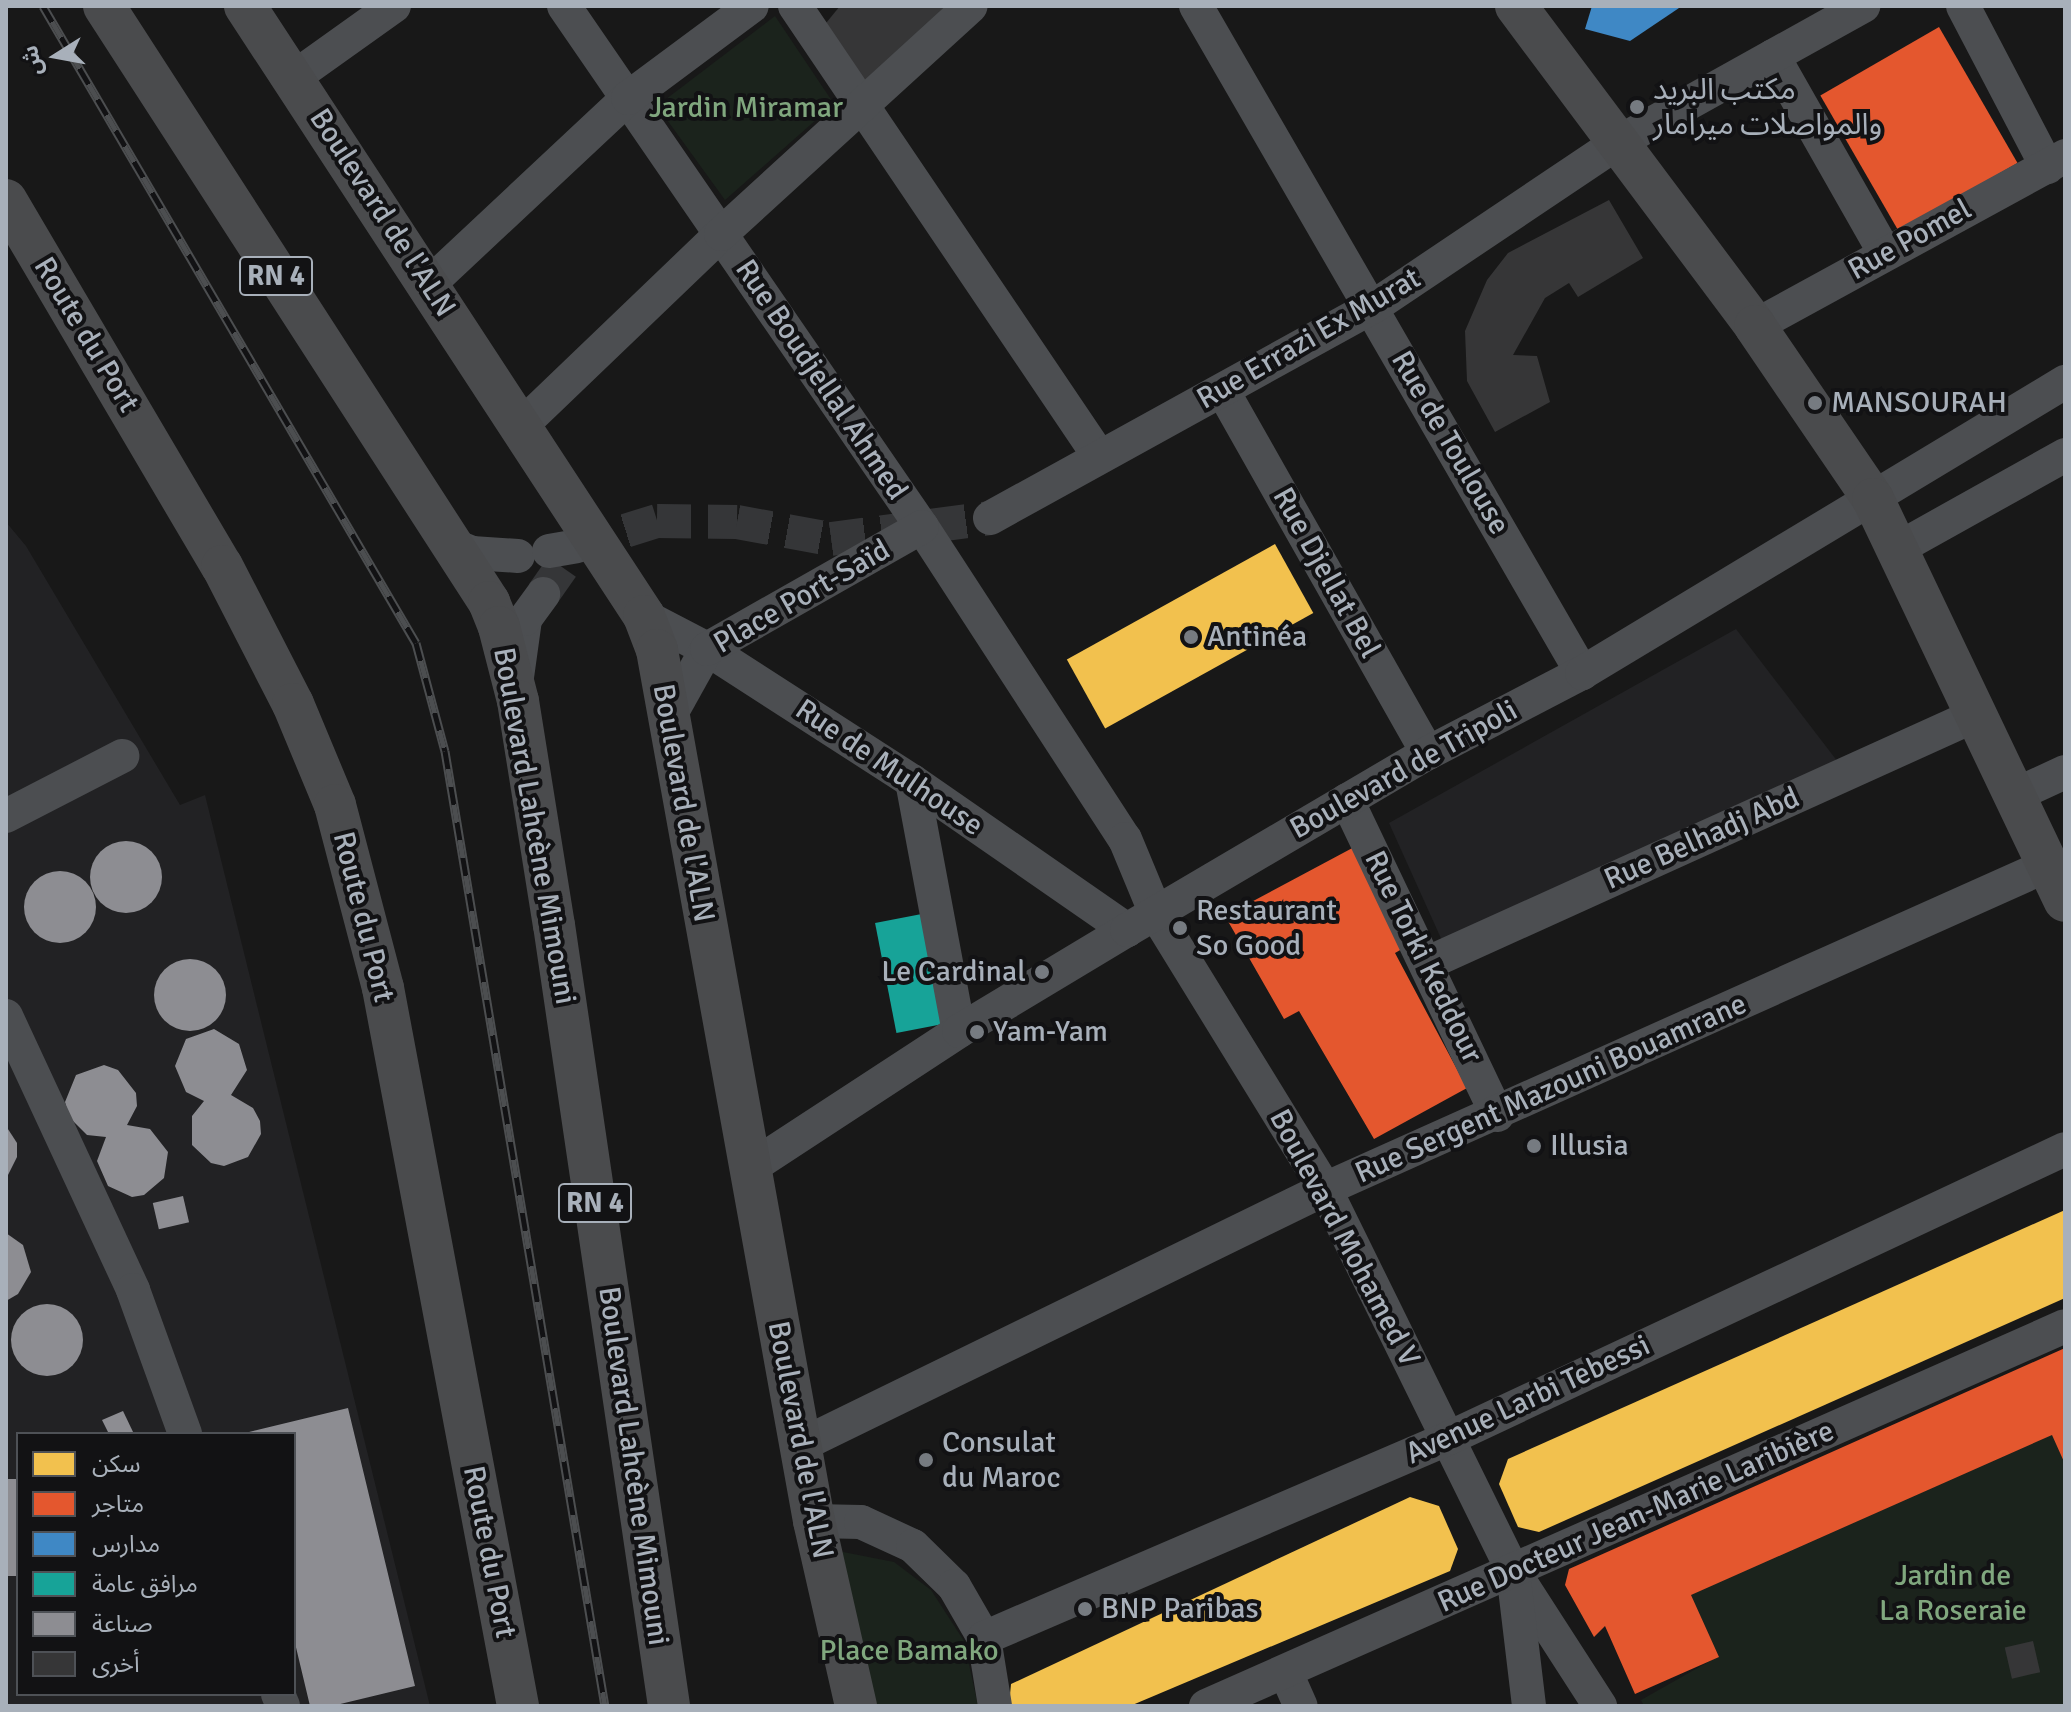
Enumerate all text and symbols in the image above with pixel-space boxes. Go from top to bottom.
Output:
north arrow [16,16,96,96]
text: ش [16,43,48,78]
place label: مكتب البريد والمواصلات ميرامار [1653,72,1882,142]
park label: Jardin Miramar [649,90,843,126]
marker: مكتب البريد والمواصلات ميرامار [1628,98,1646,116]
street label: Boulevard de l'ALN [301,102,463,324]
street label: Rue Pomel [1842,192,1978,288]
street label: Route du Port [26,251,146,419]
road number: RN 4 [238,252,314,300]
street label: Rue Boudjellal Ahmed [727,253,915,507]
street label: Rue Errazi Ex Murat [1191,260,1427,418]
street label: Rue de Toulouse [1383,345,1517,541]
place label: MANSOURAH [1831,385,2007,421]
marker: MANSOURAH [1806,394,1824,412]
street label: Rue Djellat Bel [1264,481,1388,665]
street label: Place Port-Saïd [708,532,896,662]
place label: Antinéa [1207,619,1307,655]
marker: Antinéa [1182,628,1200,646]
street label: Boulevard Lahcène Mimouni [485,645,583,1007]
street label: Boulevard de l'ALN [644,681,722,925]
street label: Rue de Mulhouse [788,692,990,844]
street label: Boulevard de Tripoli [1284,693,1524,847]
street label: Rue Belhadj Abd [1599,780,1805,898]
street label: Route du Port [324,828,402,1006]
street label: Rue Torki Keddour [1356,845,1490,1069]
place label: Restaurant So Good [1196,893,1337,964]
marker: Restaurant So Good [1171,919,1189,937]
place label: Le Cardinal [881,954,1026,990]
marker: Le Cardinal [1033,963,1051,981]
street label: Rue Sergent Mazouni Bouamrane [1350,986,1752,1192]
place label: Yam-Yam [993,1014,1108,1050]
marker: Yam-Yam [968,1023,986,1041]
street label: Boulevard Mohamed V [1261,1104,1427,1372]
place label: Illusia [1550,1128,1629,1164]
marker: Illusia [1525,1137,1543,1155]
road number: RN 4 [557,1179,633,1227]
street label: Boulevard Lahcène Mimouni [590,1284,676,1648]
street label: Boulevard de l'ALN [759,1318,841,1562]
street label: Avenue Larbi Tebessi [1400,1328,1656,1472]
street label: Rue Docteur Jean-Marie Laribière [1432,1413,1840,1621]
place label: Consulat du Maroc [942,1425,1061,1496]
legend [16,1432,296,1696]
text: سكن [92,1449,141,1479]
marker: Consulat du Maroc [917,1451,935,1469]
street label: Route du Port [455,1463,523,1641]
text: متاجر [92,1489,144,1519]
text: مدارس [92,1529,160,1559]
park label: Jardin de La Roseraie [1879,1558,2027,1628]
text: مرافق عامة [92,1569,198,1599]
place label: BNP Paribas [1101,1591,1259,1627]
marker: BNP Paribas [1076,1600,1094,1618]
text: صناعة [92,1609,153,1639]
park label: Place Bamako [819,1633,999,1669]
text: أخرى [92,1649,140,1679]

